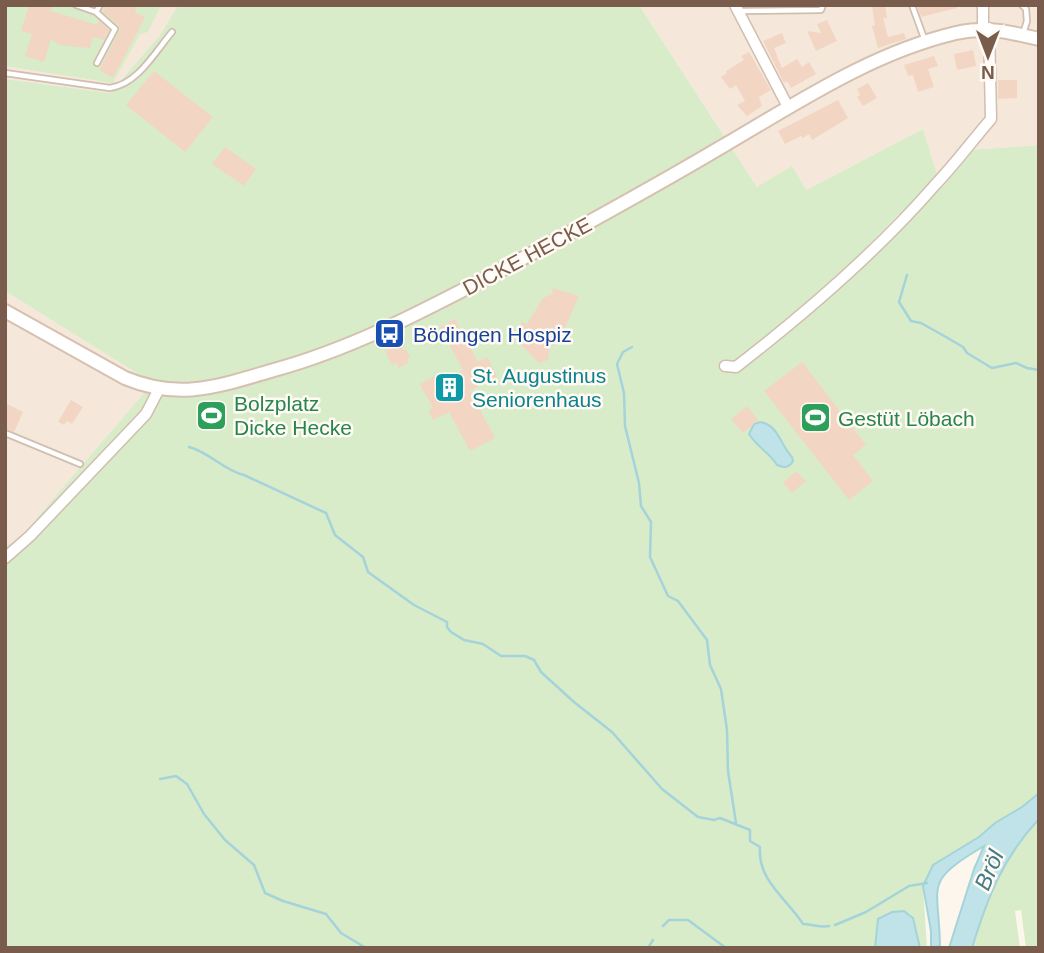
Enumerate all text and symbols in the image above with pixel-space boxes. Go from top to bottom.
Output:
north arrow [953,21,1023,91]
text: N [981,62,995,83]
street label: DICKE HECKE [459,212,595,300]
bus stop icon: Bödingen Hospiz [373,317,407,351]
place label: Bödingen Hospiz [413,323,572,346]
place label: St. Augustinus Seniorenhaus [472,364,606,411]
building icon: St. Augustinus Seniorenhaus [432,370,466,404]
place label: Bolzplatz Dicke Hecke [234,392,352,439]
sports icon: Bolzplatz Dicke Hecke [194,398,228,432]
sports icon: Gestüt Löbach [798,401,832,435]
place label: Gestüt Löbach [838,407,975,430]
water label: Bröl [969,845,1009,894]

